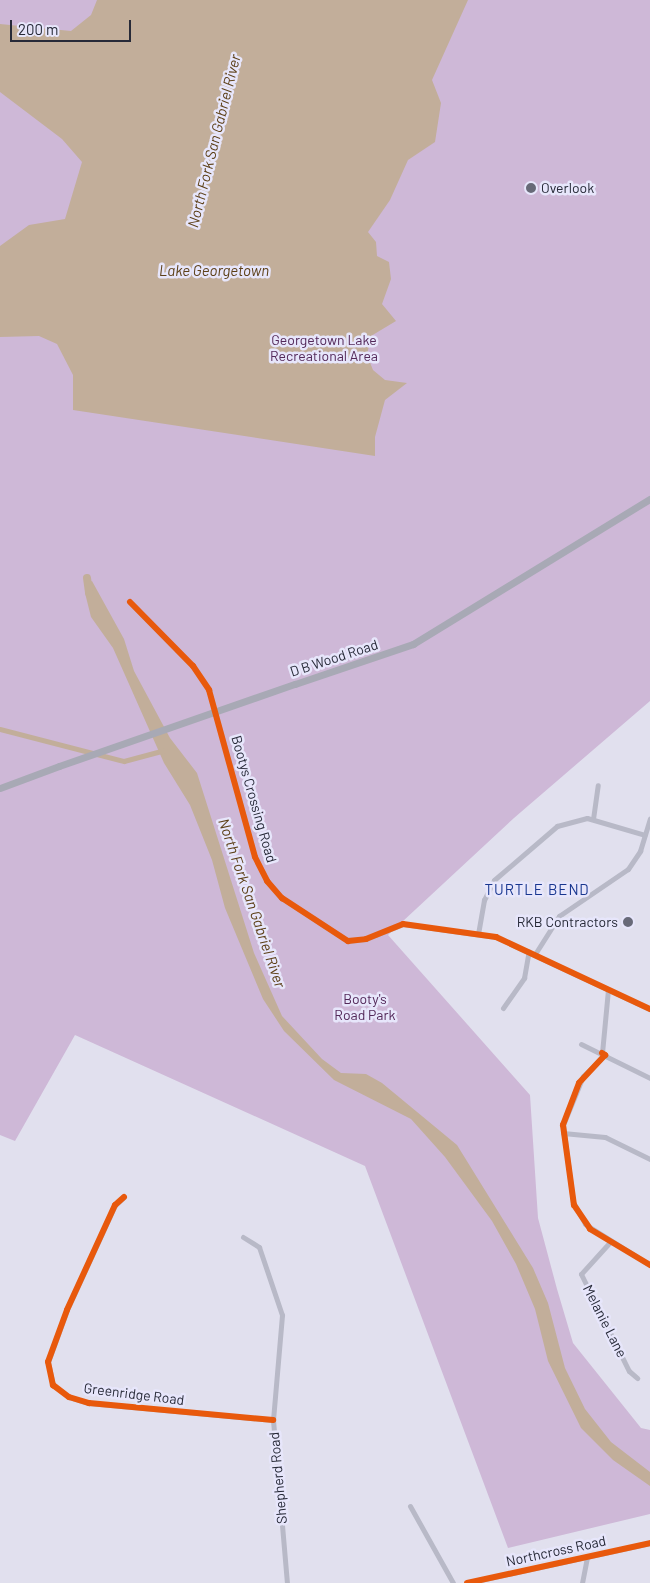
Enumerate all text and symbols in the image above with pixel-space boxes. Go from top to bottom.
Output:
scale bar [12,10,134,42]
text: 200 m [18,20,58,38]
water label: North Fork San Gabriel River [184,53,244,229]
place label: Overlook [541,180,594,196]
marker: Overlook [525,182,537,194]
water label: Lake Georgetown [159,262,269,280]
park label: Georgetown Lake Recreational Area [270,332,378,364]
street label: D B Wood Road [288,636,380,680]
street label: Bootys Crossing Road [228,734,280,864]
water label: North Fork San Gabriel River [215,816,289,990]
district label: TURTLE BEND [483,881,591,899]
place label: RKB Contractors [517,914,618,930]
marker: RKB Contractors [622,916,634,928]
park label: Booty's Road Park [334,991,396,1024]
street label: Melanie Lane [580,1282,630,1360]
street label: Greenridge Road [83,1380,185,1408]
street label: Shepherd Road [266,1431,290,1525]
street label: Northcross Road [504,1532,608,1570]

